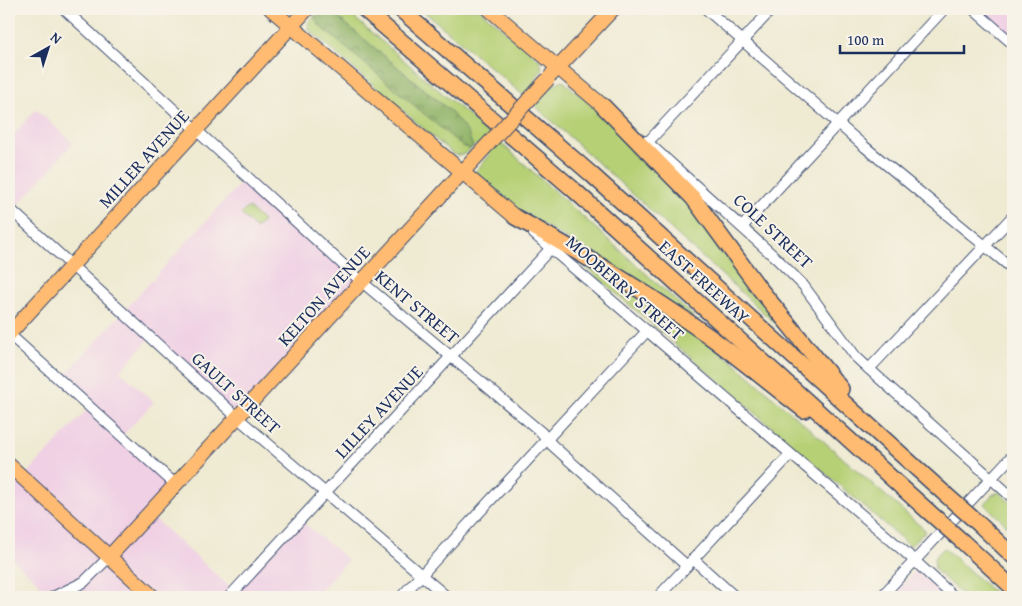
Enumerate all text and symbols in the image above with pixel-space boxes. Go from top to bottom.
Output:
north arrow [22,22,72,72]
scale bar [840,22,963,54]
text: N [46,27,67,49]
text: 100 m [847,29,885,50]
street label: MILLER AVENUE [92,103,195,214]
street label: COLE STREET [728,187,819,275]
street label: MOOBERRY STREET [560,229,690,347]
street label: EAST FREEWAY [653,233,756,330]
street label: KELTON AVENUE [271,239,376,352]
street label: KENT STREET [369,263,465,350]
street label: GAULT STREET [186,345,287,440]
street label: LILLEY AVENUE [328,359,429,464]

